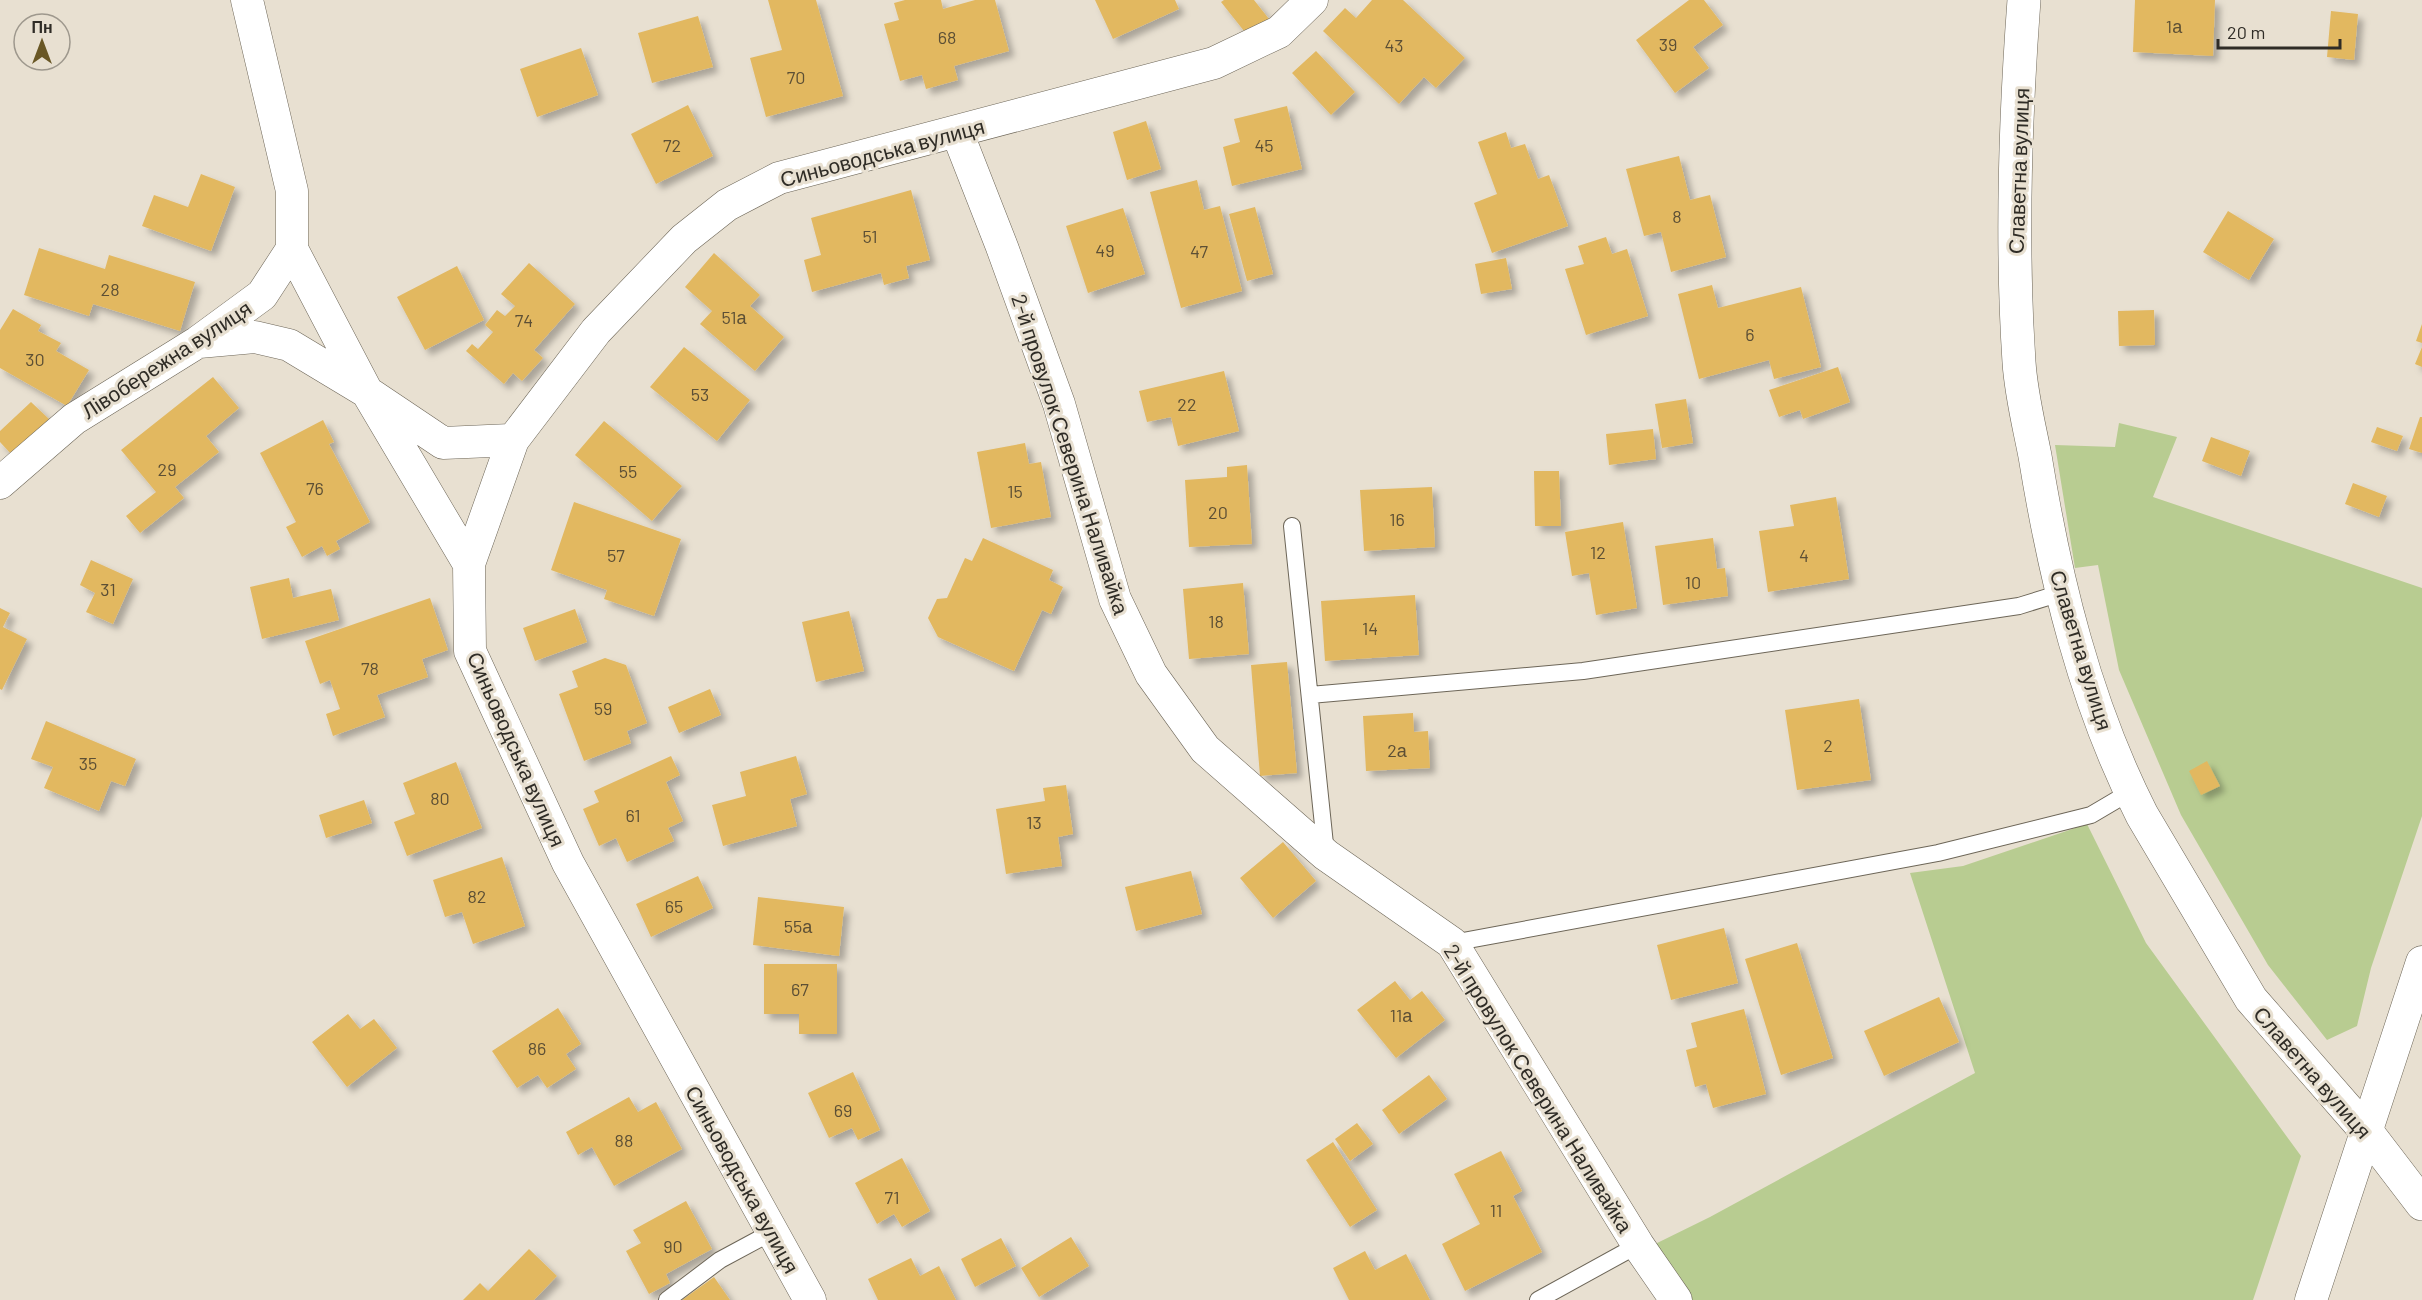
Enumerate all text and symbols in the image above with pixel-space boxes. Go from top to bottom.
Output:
north arrow [12,12,72,72]
scale bar [2218,12,2340,50]
house number: 1а [2166,15,2183,37]
text: Пн [31,17,53,36]
text: 20 m [2227,21,2265,43]
house number: 68 [938,26,956,48]
house number: 39 [1659,33,1677,55]
house number: 43 [1384,34,1404,56]
house number: 70 [787,66,805,88]
street label: Славетна вулиця [2003,88,2033,254]
street label: Синьоводська вулиця [777,113,987,191]
house number: 72 [663,134,681,156]
house number: 45 [1254,134,1274,156]
house number: 8 [1672,205,1682,227]
house number: 51 [862,225,878,247]
house number: 49 [1095,239,1115,261]
house number: 47 [1190,240,1208,262]
house number: 28 [100,278,120,300]
street label: 2-й провулок Северина Наливайка [1007,291,1135,618]
street label: Лівобережна вулиця [76,295,256,423]
house number: 51а [721,306,748,328]
house number: 74 [515,309,533,331]
house number: 6 [1745,323,1755,345]
house number: 30 [25,348,45,370]
house number: 53 [691,383,709,405]
house number: 22 [1177,393,1197,415]
house number: 29 [157,458,177,480]
house number: 55 [619,460,637,482]
house number: 76 [306,477,324,499]
house number: 15 [1007,480,1023,502]
house number: 20 [1208,501,1228,523]
house number: 16 [1389,508,1405,530]
house number: 12 [1590,541,1606,563]
house number: 57 [607,544,625,566]
house number: 4 [1799,544,1809,566]
street label: Славетна вулиця [2046,567,2118,733]
house number: 10 [1685,571,1701,593]
house number: 31 [100,578,116,600]
house number: 18 [1208,610,1224,632]
house number: 14 [1362,617,1378,639]
street label: Синьоводська вулиця [463,648,571,850]
house number: 78 [361,657,379,679]
house number: 59 [594,697,612,719]
house number: 2 [1823,734,1833,756]
house number: 2а [1387,739,1408,761]
house number: 35 [79,752,97,774]
house number: 80 [430,787,450,809]
house number: 61 [625,804,641,826]
house number: 13 [1026,811,1042,833]
house number: 82 [467,885,487,907]
house number: 65 [665,895,683,917]
house number: 55а [784,915,813,937]
street label: 2-й провулок Северина Наливайка [1440,939,1639,1237]
house number: 67 [791,978,809,1000]
street label: Славетна вулиця [2249,1001,2377,1143]
house number: 11а [1390,1004,1413,1026]
house number: 86 [528,1037,546,1059]
street label: Синьоводська вулиця [681,1081,805,1277]
house number: 69 [834,1099,852,1121]
house number: 88 [615,1129,633,1151]
house number: 71 [885,1186,899,1208]
house number: 11 [1490,1199,1502,1221]
house number: 90 [663,1235,683,1257]

